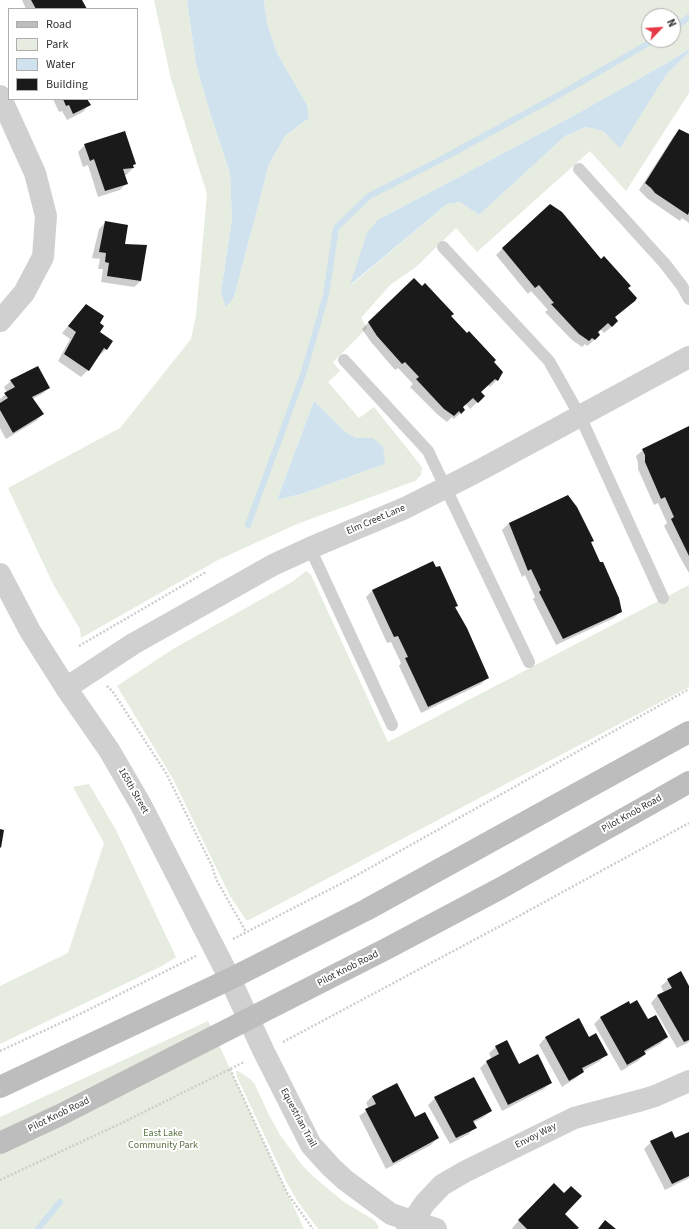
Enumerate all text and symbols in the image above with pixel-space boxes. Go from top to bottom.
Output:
legend [8,8,138,100]
north arrow [641,8,681,48]
text: Road [46,16,72,33]
text: N [663,17,680,30]
text: Park [46,36,68,53]
text: Water [46,56,75,73]
text: Building [46,76,88,93]
street label: Elm Creet Lane [345,502,407,538]
street label: 165th Street [115,766,151,816]
street label: Pilot Knob Road [600,793,664,835]
street label: Pilot Knob Road [315,948,381,990]
street label: Equestrian Trail [277,1086,319,1150]
street label: Pilot Knob Road [26,1095,92,1135]
street label: Envoy Way [513,1120,559,1152]
park label: East Lake Community Park [128,1128,198,1152]

